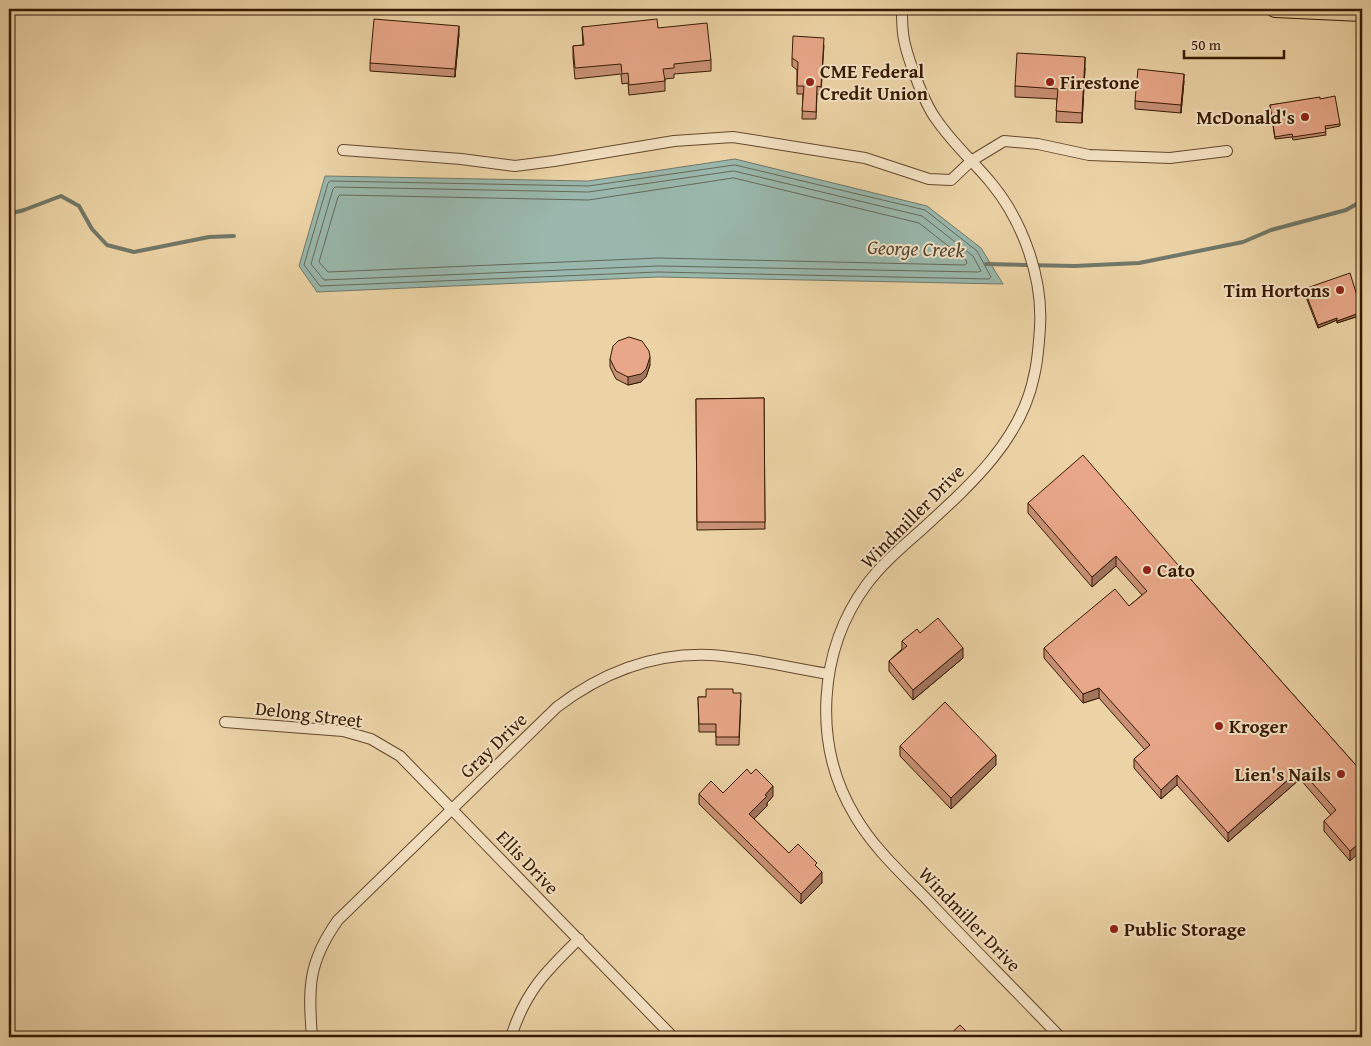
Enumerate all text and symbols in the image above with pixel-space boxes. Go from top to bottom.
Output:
scale bar [1184,28,1284,60]
text: 50 m [1191,34,1222,55]
place label: CME Federal Credit Union [820,57,929,107]
place label: Firestone [1060,68,1140,96]
marker: CME Federal Credit Union [804,76,816,88]
marker: Firestone [1044,76,1056,88]
place label: McDonald's [1196,103,1295,131]
marker: McDonald's [1299,111,1311,123]
water label: George Creek [867,232,966,264]
place label: Tim Hortons [1224,276,1330,304]
marker: Tim Hortons [1334,284,1346,296]
street label: Windmiller Drive [854,457,971,574]
place label: Cato [1157,556,1195,584]
marker: Cato [1141,564,1153,576]
street label: Delong Street [254,694,365,735]
street label: Gray Drive [453,706,533,784]
place label: Kroger [1229,712,1288,740]
marker: Kroger [1213,720,1225,732]
place label: Lien's Nails [1235,760,1331,788]
marker: Lien's Nails [1335,768,1347,780]
street label: Ellis Drive [490,824,566,901]
street label: Windmiller Drive [912,860,1028,978]
place label: Public Storage [1124,915,1246,943]
marker: Public Storage [1108,923,1120,935]

